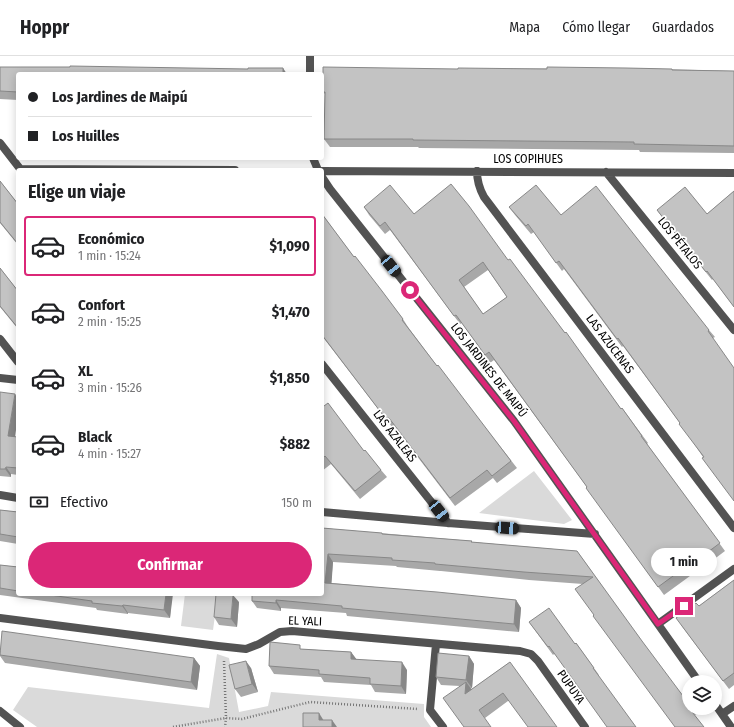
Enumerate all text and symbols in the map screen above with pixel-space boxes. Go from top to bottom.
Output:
text: Hoppr [20,16,69,39]
text: Mapa [509,19,540,36]
text: Cómo llegar [562,19,630,36]
text: Guardados [652,19,714,36]
text: Los Jardines de Maipú [52,88,187,106]
text: Los Huilles [52,127,119,145]
street label: LOS COPIHUES [493,152,563,166]
text: Elige un viaje [28,181,126,203]
street label: LOS PÉTALOS [655,214,706,272]
icon: car [30,228,66,264]
text: Económico [78,230,145,248]
text: $1,090 [270,237,310,255]
text: 1 min · 15:24 [78,248,141,263]
car [379,253,403,279]
route start [401,281,419,299]
icon: car [30,294,66,330]
text: Confort [78,296,125,314]
text: $1,470 [272,303,310,321]
street label: LAS AZUCENAS [583,312,637,376]
text: 2 min · 15:25 [78,314,141,329]
street label: LOS JARDINES DE MAIPÚ [448,320,531,420]
icon: car [30,360,66,396]
text: XL [78,362,93,380]
text: $1,850 [270,369,310,387]
text: 3 min · 15:26 [78,380,142,395]
street label: LAS AZALEAS [370,407,420,465]
icon: car [30,426,66,462]
text: Black [78,428,112,446]
text: $882 [280,435,310,453]
text: 4 min · 15:27 [78,446,141,461]
icon: cash [28,491,50,513]
text: Efectivo [60,493,108,511]
text: 150 m [281,495,312,510]
car [427,498,451,524]
car [495,521,519,535]
button: Confirmar [28,542,312,588]
callout: 1 min [651,548,717,576]
text: 1 min [670,554,698,569]
route end [675,597,693,615]
street label: EL YALI [288,613,322,629]
street label: PUPUYA [554,667,588,707]
map controls [682,675,722,715]
button: layers [682,675,722,715]

